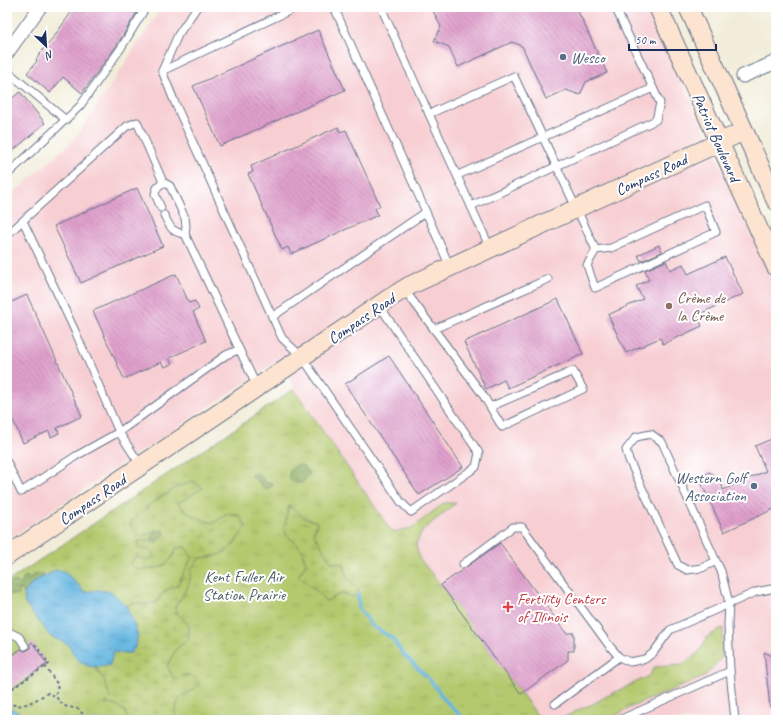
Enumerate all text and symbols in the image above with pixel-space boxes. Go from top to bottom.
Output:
north arrow [26,26,66,66]
scale bar [629,26,716,52]
text: 50 m [635,32,657,48]
text: N [42,47,56,64]
place label: Wesco [571,48,607,68]
marker: Wesco [558,52,568,62]
street label: Patriot Boulevard [688,90,746,187]
street label: Compass Road [612,148,693,200]
street label: Compass Road [324,288,401,349]
place label: Crème de la Crème [677,288,727,326]
marker: Crème de la Crème [664,301,674,311]
place label: Western Golf Association [676,468,750,506]
street label: Compass Road [55,469,132,530]
marker: Western Golf Association [749,481,759,491]
park label: Kent Fuller Air Station Prairie [203,567,287,605]
place label: Fertility Centers of Illinois [517,589,607,627]
marker: Fertility Centers of Illinois [502,601,514,613]

